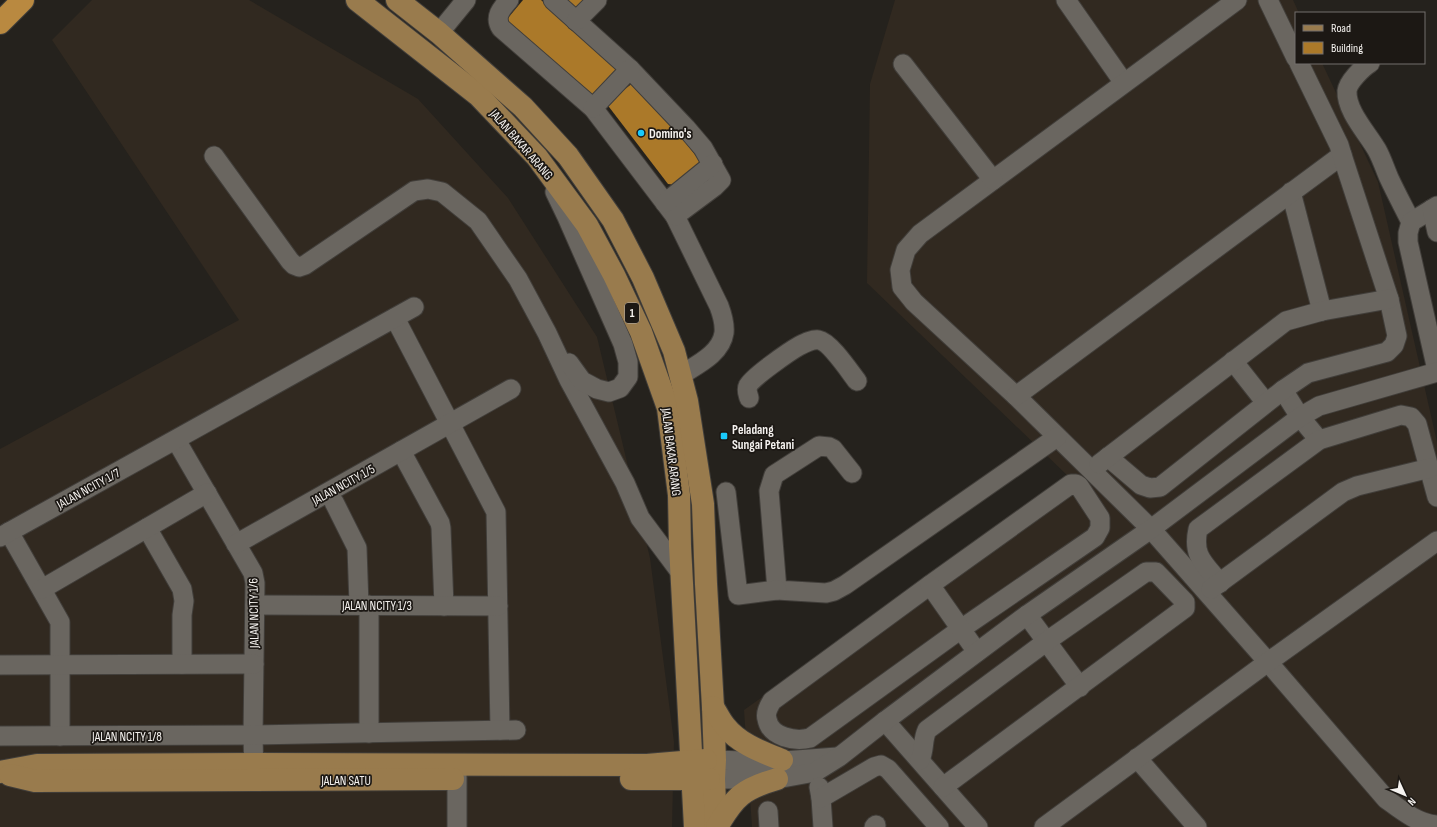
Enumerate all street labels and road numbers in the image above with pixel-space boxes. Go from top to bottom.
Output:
street label: JALAN BAKAR ARANG [486,105,556,183]
road number: 1 [625,303,639,323]
street label: JALAN BAKAR ARANG [658,406,684,497]
street label: JALAN NCITY 1/5 [308,461,378,509]
street label: JALAN NCITY 1/7 [53,465,124,513]
street label: JALAN NCITY 1/6 [245,578,263,649]
street label: JALAN NCITY 1/3 [341,598,412,614]
street label: JALAN NCITY 1/8 [91,729,162,745]
street label: JALAN SATU [320,773,371,789]

